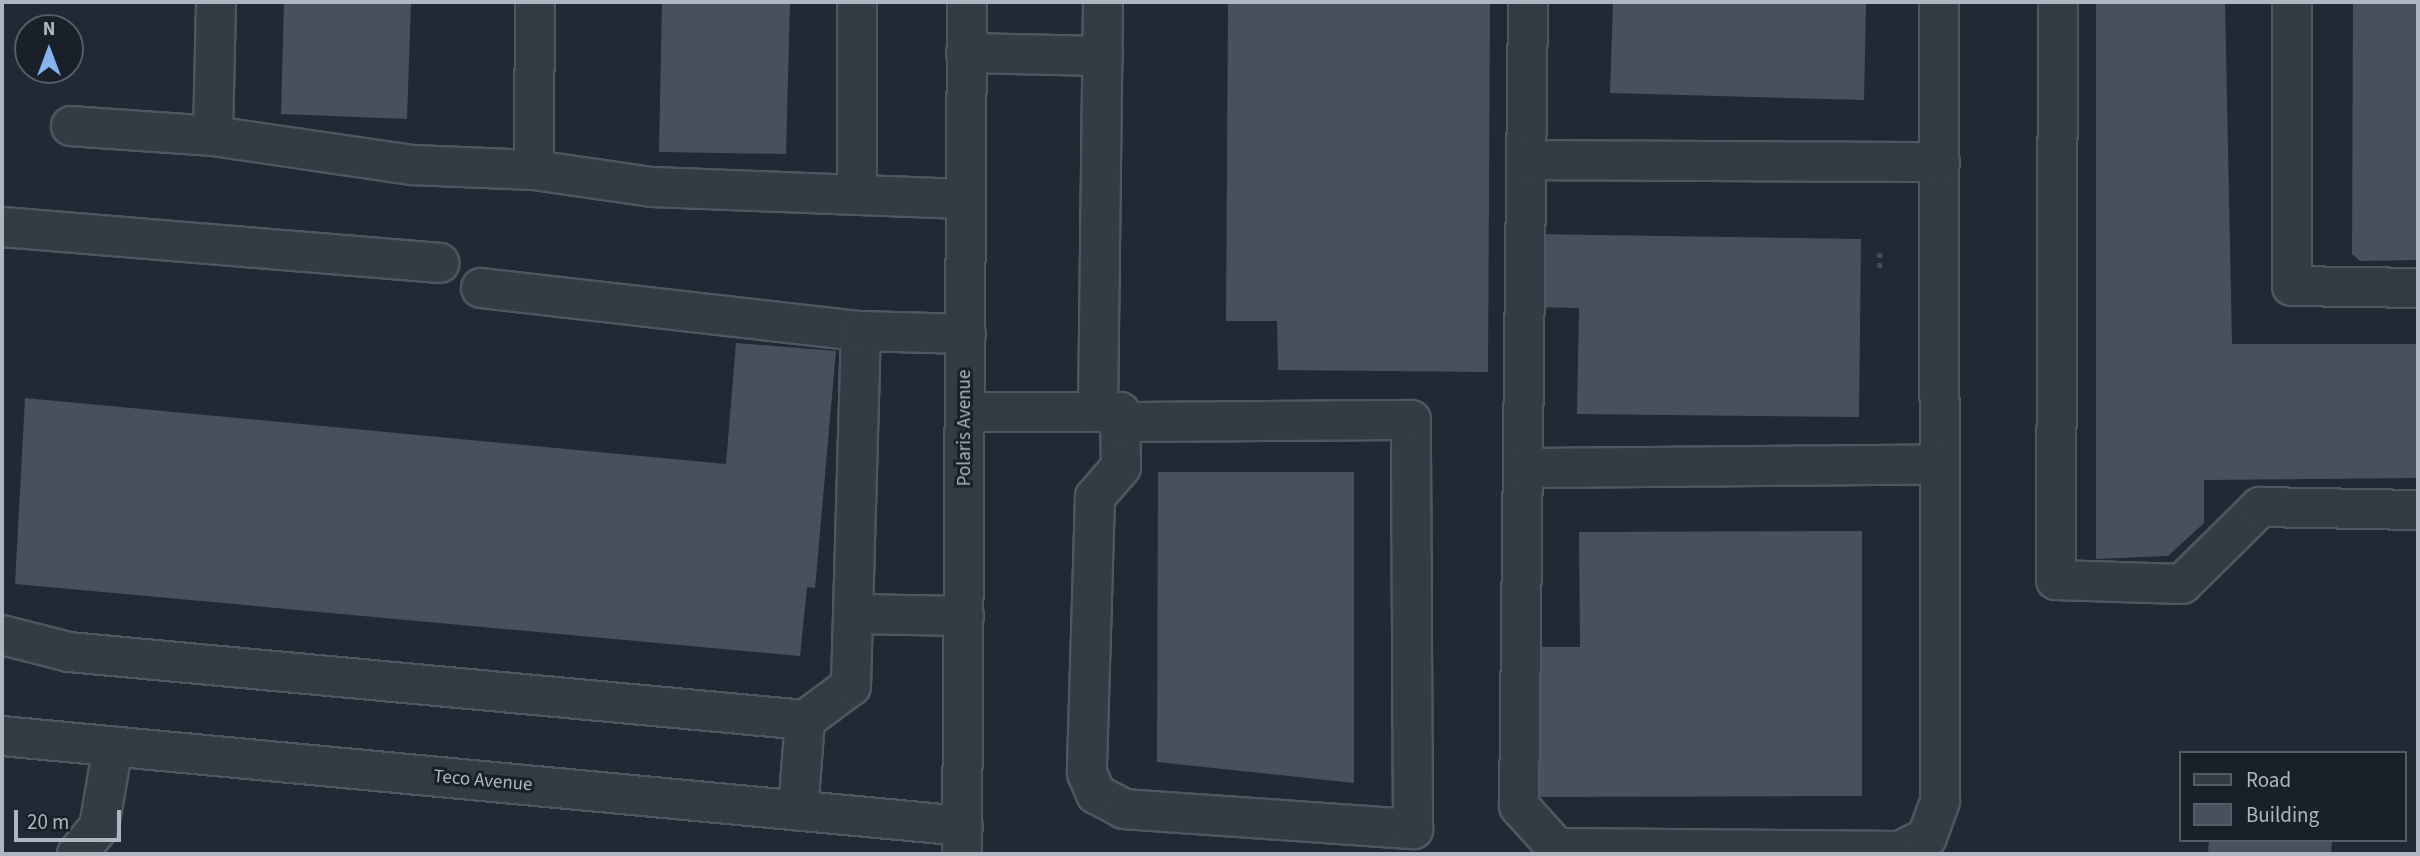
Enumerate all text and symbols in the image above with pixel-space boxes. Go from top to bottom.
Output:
north arrow [14,14,84,84]
text: N [43,16,55,43]
street label: Polaris Avenue [954,370,976,486]
legend [2178,751,2406,842]
street label: Teco Avenue [433,765,533,797]
text: Road [2246,765,2291,795]
scale bar [18,796,124,840]
text: Building [2246,800,2319,830]
text: 20 m [27,807,69,837]

